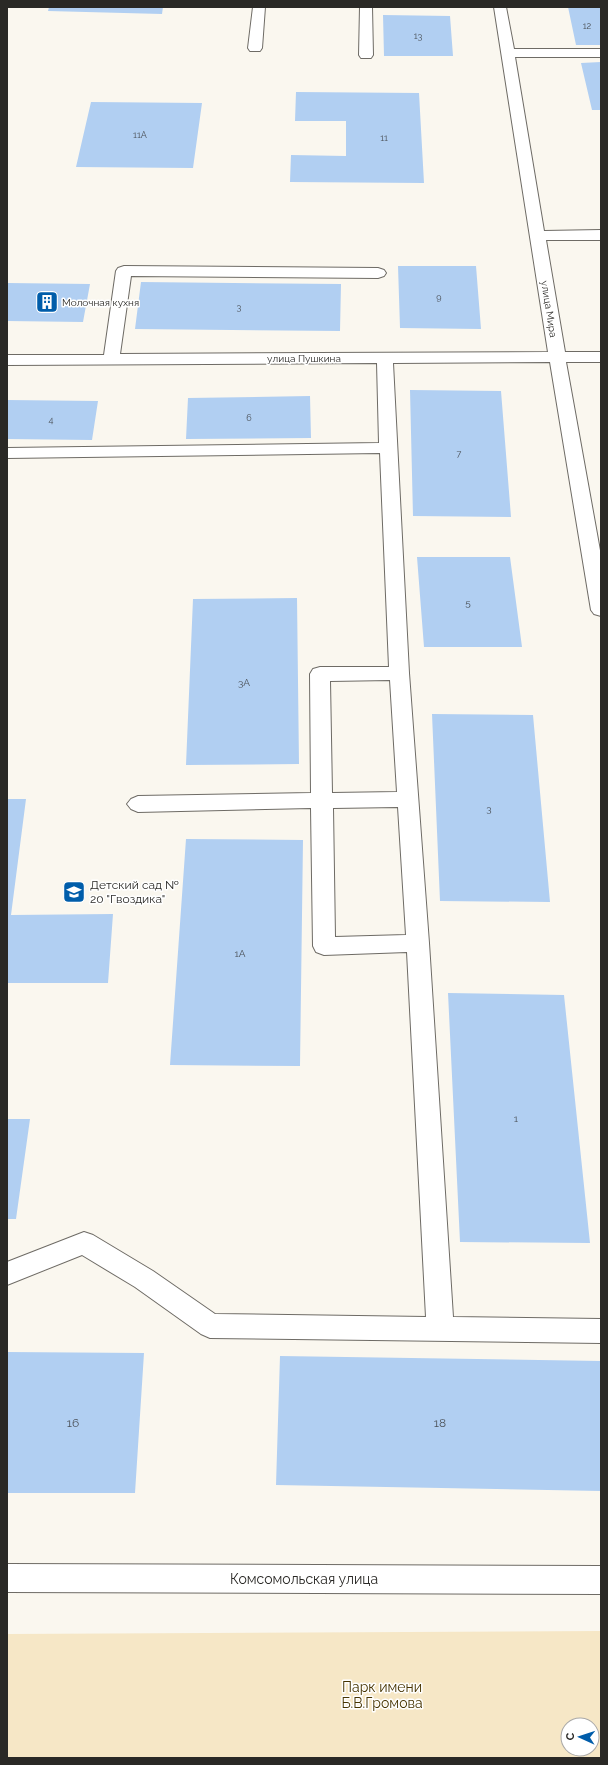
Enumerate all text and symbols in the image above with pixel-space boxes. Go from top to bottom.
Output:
house number: 12 [583,21,592,31]
house number: 13 [414,31,423,41]
house number: 11А [133,130,147,140]
house number: 11 [380,133,388,143]
street label: улица Мира [539,280,559,338]
building icon: Молочная кухня [34,289,60,315]
house number: 9 [436,292,442,302]
place label: Молочная кухня [62,297,139,308]
house number: 3 [237,302,242,312]
street label: улица Пушкина [267,353,341,364]
house number: 6 [246,413,252,423]
house number: 4 [49,415,54,425]
house number: 7 [457,449,462,459]
house number: 5 [465,597,471,608]
house number: 3А [238,677,250,688]
house number: 3 [486,803,492,814]
place label: Детский сад № 20 "Гвоздика" [90,878,179,906]
school or university icon: Детский сад № 20 "Гвоздика" [61,879,87,905]
house number: 1А [234,948,246,959]
house number: 1 [514,1113,519,1124]
house number: 16 [67,1416,79,1430]
house number: 18 [434,1416,446,1430]
street label: Комсомольская улица [230,1571,378,1587]
park label: Парк имени Б.В.Громова [341,1679,423,1711]
north arrow [560,1717,600,1757]
text: С [564,1732,577,1741]

